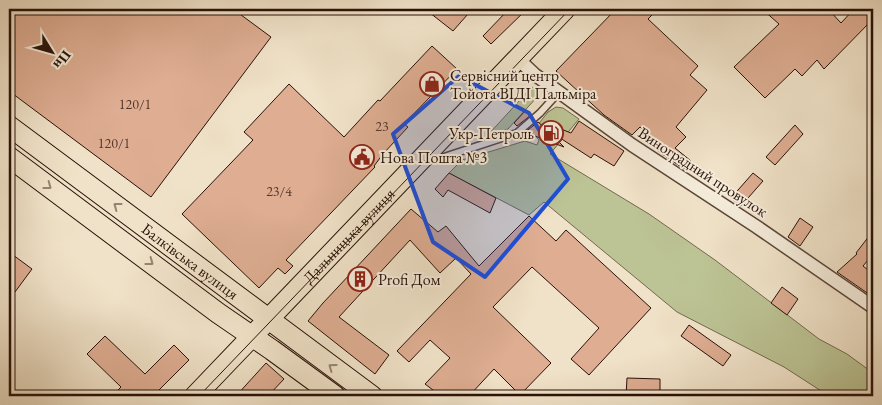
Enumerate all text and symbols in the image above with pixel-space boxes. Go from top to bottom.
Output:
north arrow [28,28,78,78]
text: Пн [49,47,75,73]
place label: Сервісний центр Тойота ВІДІ Пальміра [450,65,597,104]
shop icon: Сервісний центр Тойота ВІДІ Пальміра [419,71,445,97]
house number: 120/1 [119,95,151,113]
house number: 23 [375,117,389,135]
fuel station icon: Укр-Петроль [538,120,564,146]
street label: Виноградний провулок [634,122,772,222]
place label: Укр-Петроль [448,123,534,144]
house number: 120/1 [98,134,130,152]
public building icon: Нова Пошта №3 [349,144,375,170]
place label: Нова Пошта №3 [380,147,488,168]
one-way arrow [42,180,52,189]
house number: 23/4 [266,182,292,200]
street label: Дальницька вулиця [298,183,399,288]
one-way arrow [113,203,123,212]
street label: Балківська вулиця [137,218,243,304]
one-way arrow [144,256,154,265]
building icon: Profi Дом [347,266,373,292]
place label: Profi Дом [378,269,441,290]
one-way arrow [328,364,338,373]

